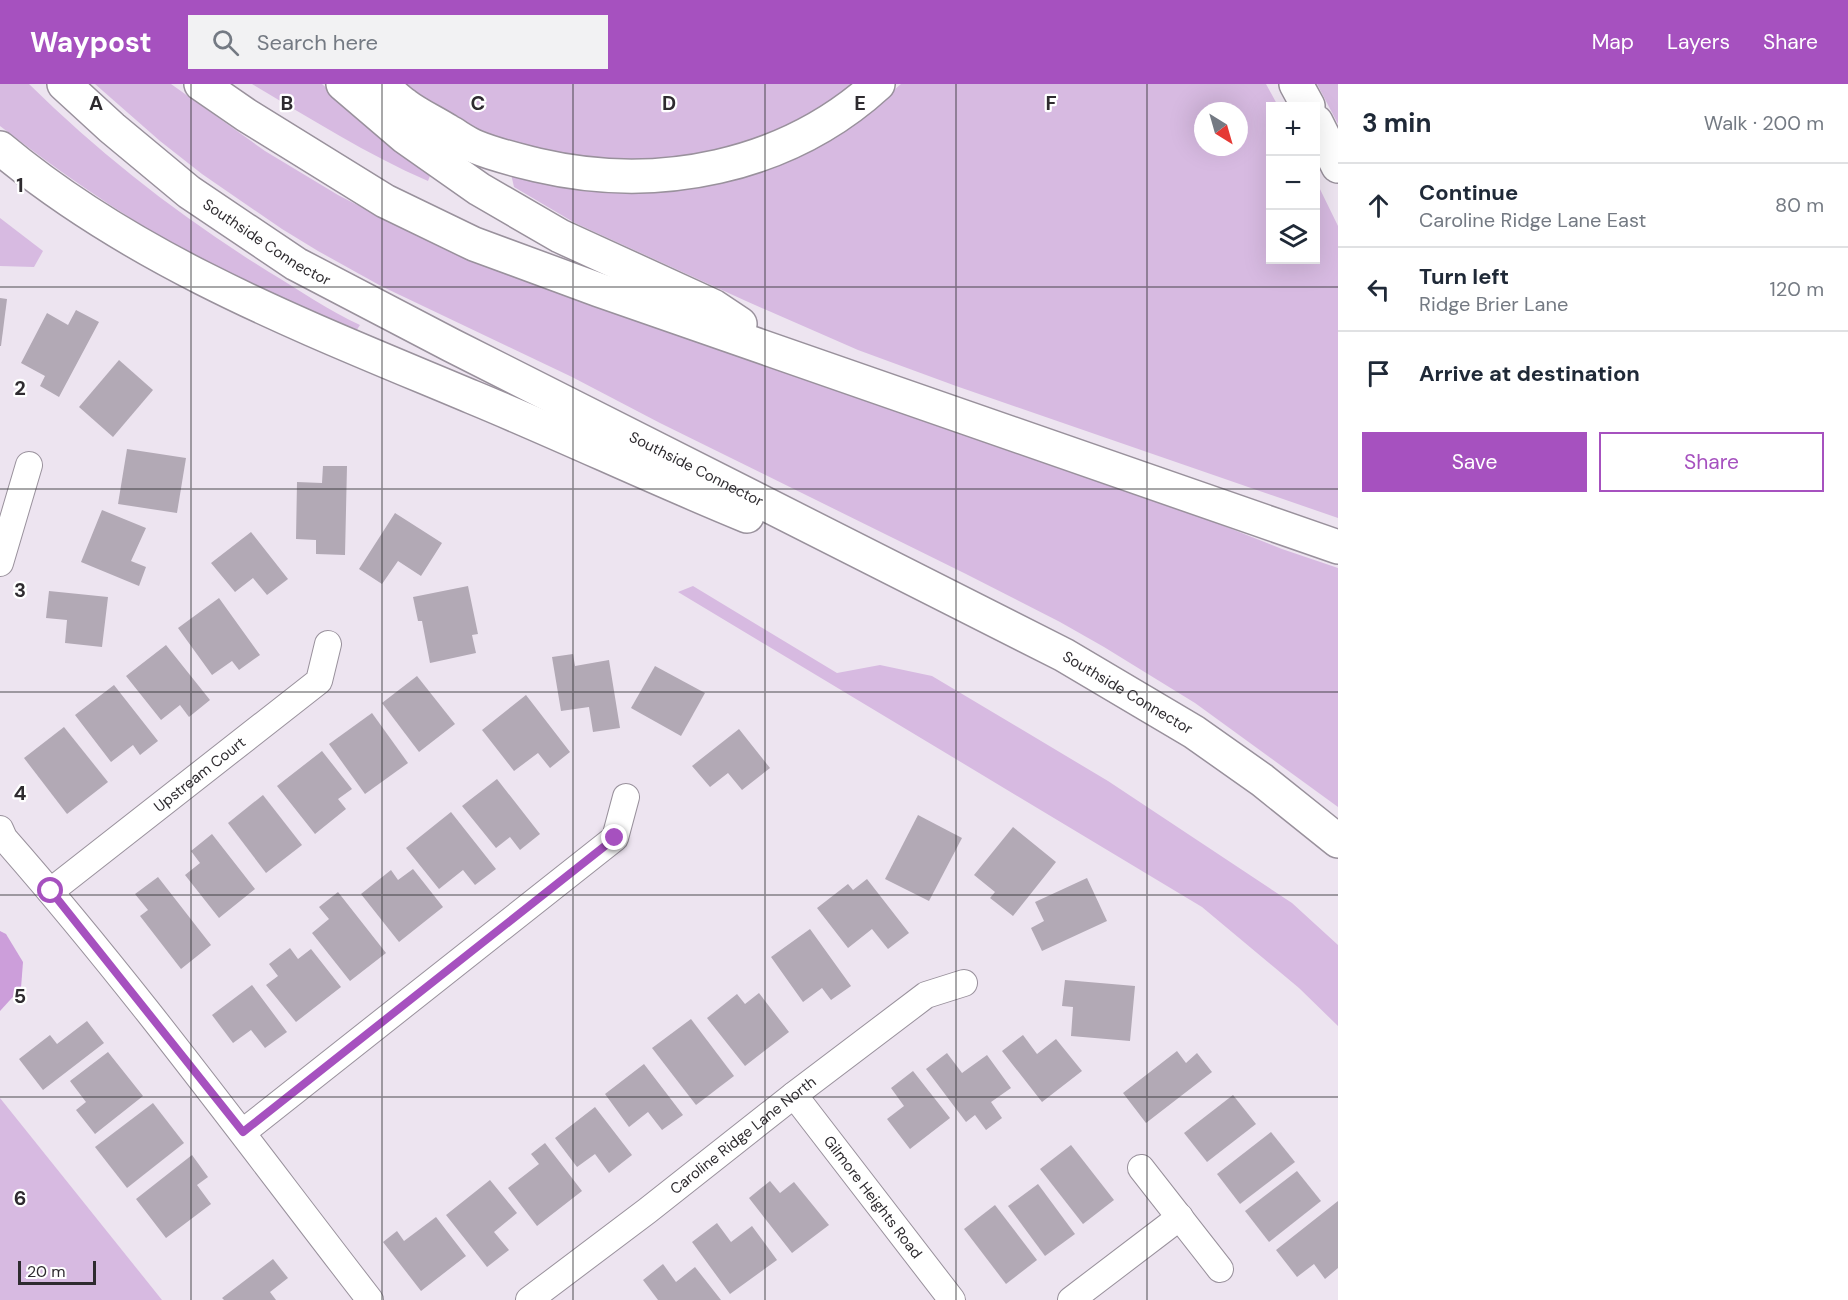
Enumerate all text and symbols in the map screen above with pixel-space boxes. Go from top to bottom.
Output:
search box [188,15,608,69]
text: Waypost [30,24,152,61]
icon: search [209,26,242,59]
text: Search here [257,28,378,57]
text: Map [1592,28,1634,56]
text: Layers [1667,28,1730,56]
text: Share [1763,28,1818,56]
text: A [89,90,103,116]
text: B [281,90,293,116]
text: C [471,90,485,116]
text: D [662,90,676,116]
text: E [854,90,866,116]
text: F [1045,90,1057,116]
north arrow [1194,102,1248,156]
map controls [1266,102,1320,264]
button: + [1266,102,1320,156]
text: 3 min [1362,106,1431,140]
text: Walk · 200 m [1704,110,1824,136]
button: − [1266,156,1320,210]
text: 1 [16,172,24,198]
text: Continue [1419,178,1518,207]
icon: ahead [1362,189,1395,222]
text: 80 m [1775,192,1824,218]
street label: Southside Connector [199,194,334,291]
text: Caroline Ridge Lane East [1419,207,1646,233]
button: layers [1266,210,1320,264]
text: Turn left [1419,262,1509,291]
icon: left [1362,273,1395,306]
text: 120 m [1770,276,1824,302]
text: Ridge Brier Lane [1419,291,1568,317]
icon: arrive [1362,357,1395,390]
text: Arrive at destination [1419,359,1640,388]
text: 2 [14,375,26,401]
street label: Southside Connector [626,427,767,512]
button: Save [1362,432,1587,492]
button: Share [1599,432,1824,492]
text: 3 [14,577,26,603]
street label: Southside Connector [1059,646,1197,739]
street label: Upstream Court [150,732,250,817]
text: 4 [14,780,27,806]
route end [601,824,627,850]
route start [37,877,63,903]
text: 5 [14,983,26,1009]
street label: Caroline Ridge Lane North [666,1072,820,1199]
street label: Gilmore Heights Road [819,1132,927,1263]
text: 6 [14,1185,26,1211]
scale bar [18,1258,96,1286]
text: 20 m [27,1261,66,1282]

